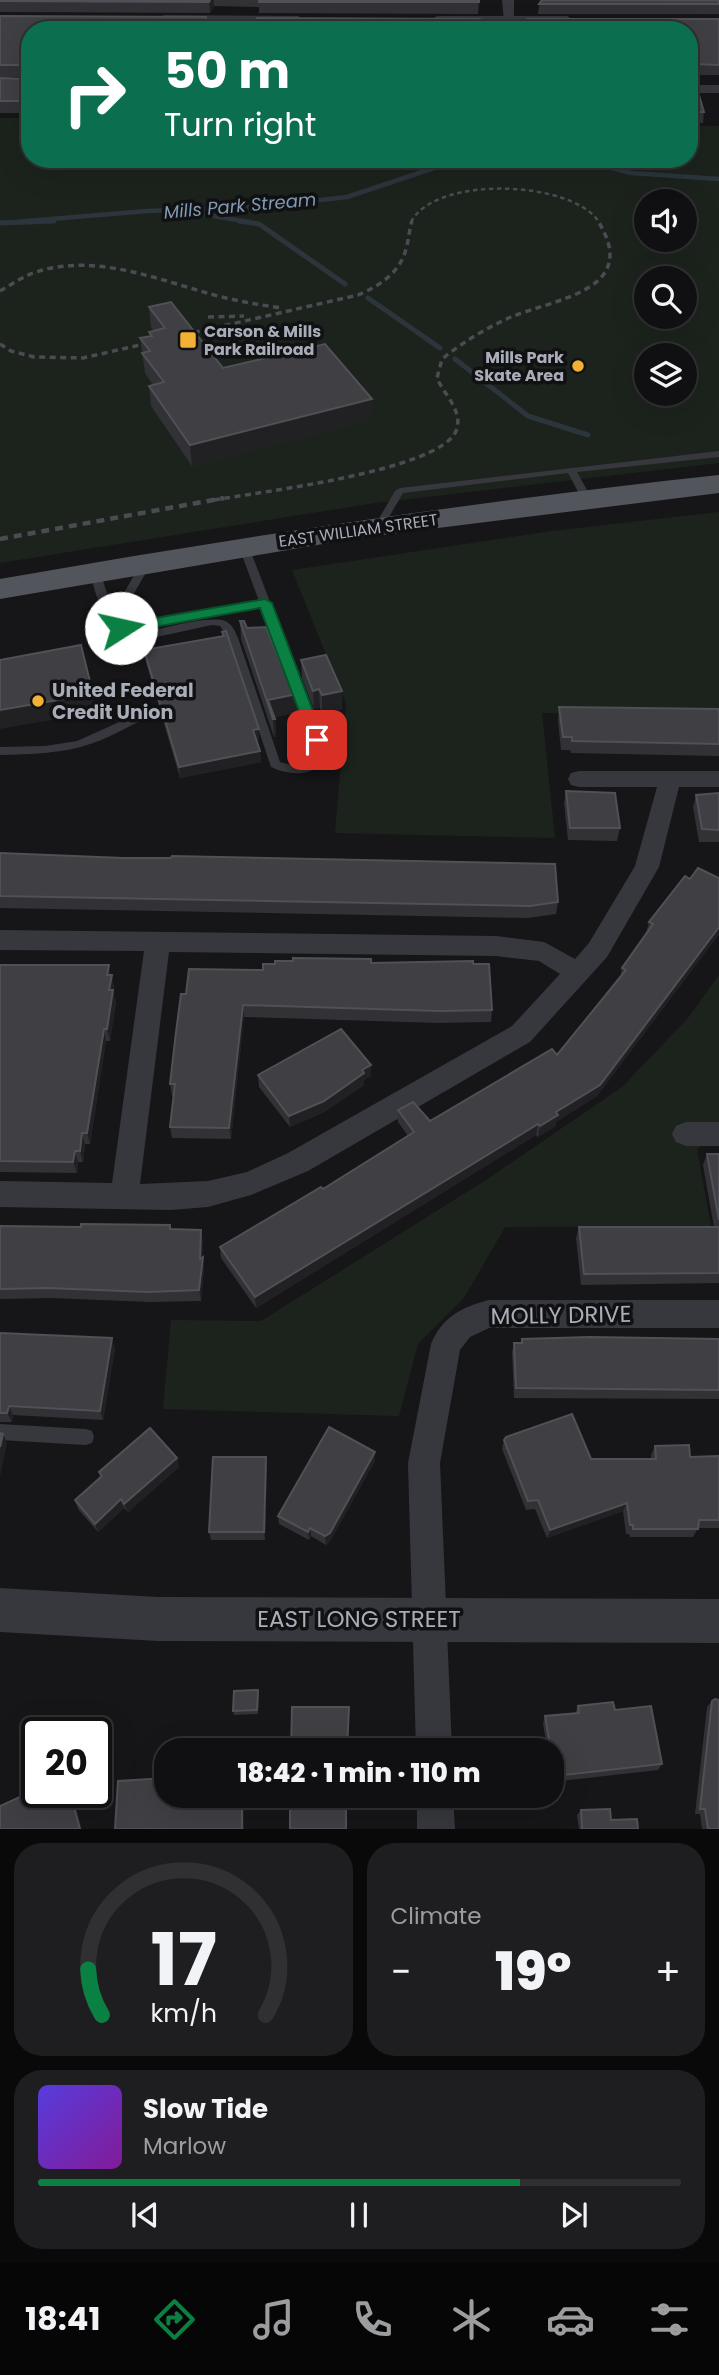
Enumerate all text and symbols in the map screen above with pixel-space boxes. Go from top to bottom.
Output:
text: 50 m [164,37,290,105]
icon: right [49,49,140,140]
text: Turn right [164,102,316,147]
water label: Mills Park Stream [163,186,317,225]
map controls [634,189,697,406]
button: sound [634,189,697,252]
button: search [634,266,697,329]
place label: Carson & Mills Park Railroad [204,320,321,361]
marker: Carson & Mills Park Railroad [178,330,198,350]
button: layers [634,343,697,406]
place label: Mills Park Skate Area [474,346,564,387]
marker: Mills Park Skate Area [570,358,586,374]
street label: EAST WILLIAM STREET [277,508,439,553]
position arrow [84,591,158,665]
place label: United Federal Credit Union [52,677,194,726]
marker: United Federal Credit Union [30,693,46,709]
pin [287,710,347,770]
icon: arrive [298,721,336,759]
street label: MOLLY DRIVE [490,1298,632,1332]
street label: EAST LONG STREET [257,1603,461,1635]
speed limit sign: 20 [21,1717,112,1808]
text: 18:42 · 1 min · 110 m [238,1755,480,1791]
text: Climate [391,1900,481,1932]
text: 17 [150,1910,216,2011]
text: 19° [495,1935,572,2008]
text: − [391,1945,411,1998]
text: + [655,1945,681,1998]
text: km/h [150,1996,217,2031]
text: Slow Tide [143,2091,268,2127]
text: Marlow [143,2130,226,2162]
icon: previous [126,2196,164,2234]
icon: pause [340,2196,378,2234]
icon: next [555,2196,593,2234]
icon: directions [150,2295,199,2344]
icon: music [249,2295,298,2344]
icon: phone [348,2295,397,2344]
icon: climate [447,2295,496,2344]
icon: car [546,2295,595,2344]
icon: filters [645,2295,694,2344]
text: 18:41 [25,2296,101,2341]

